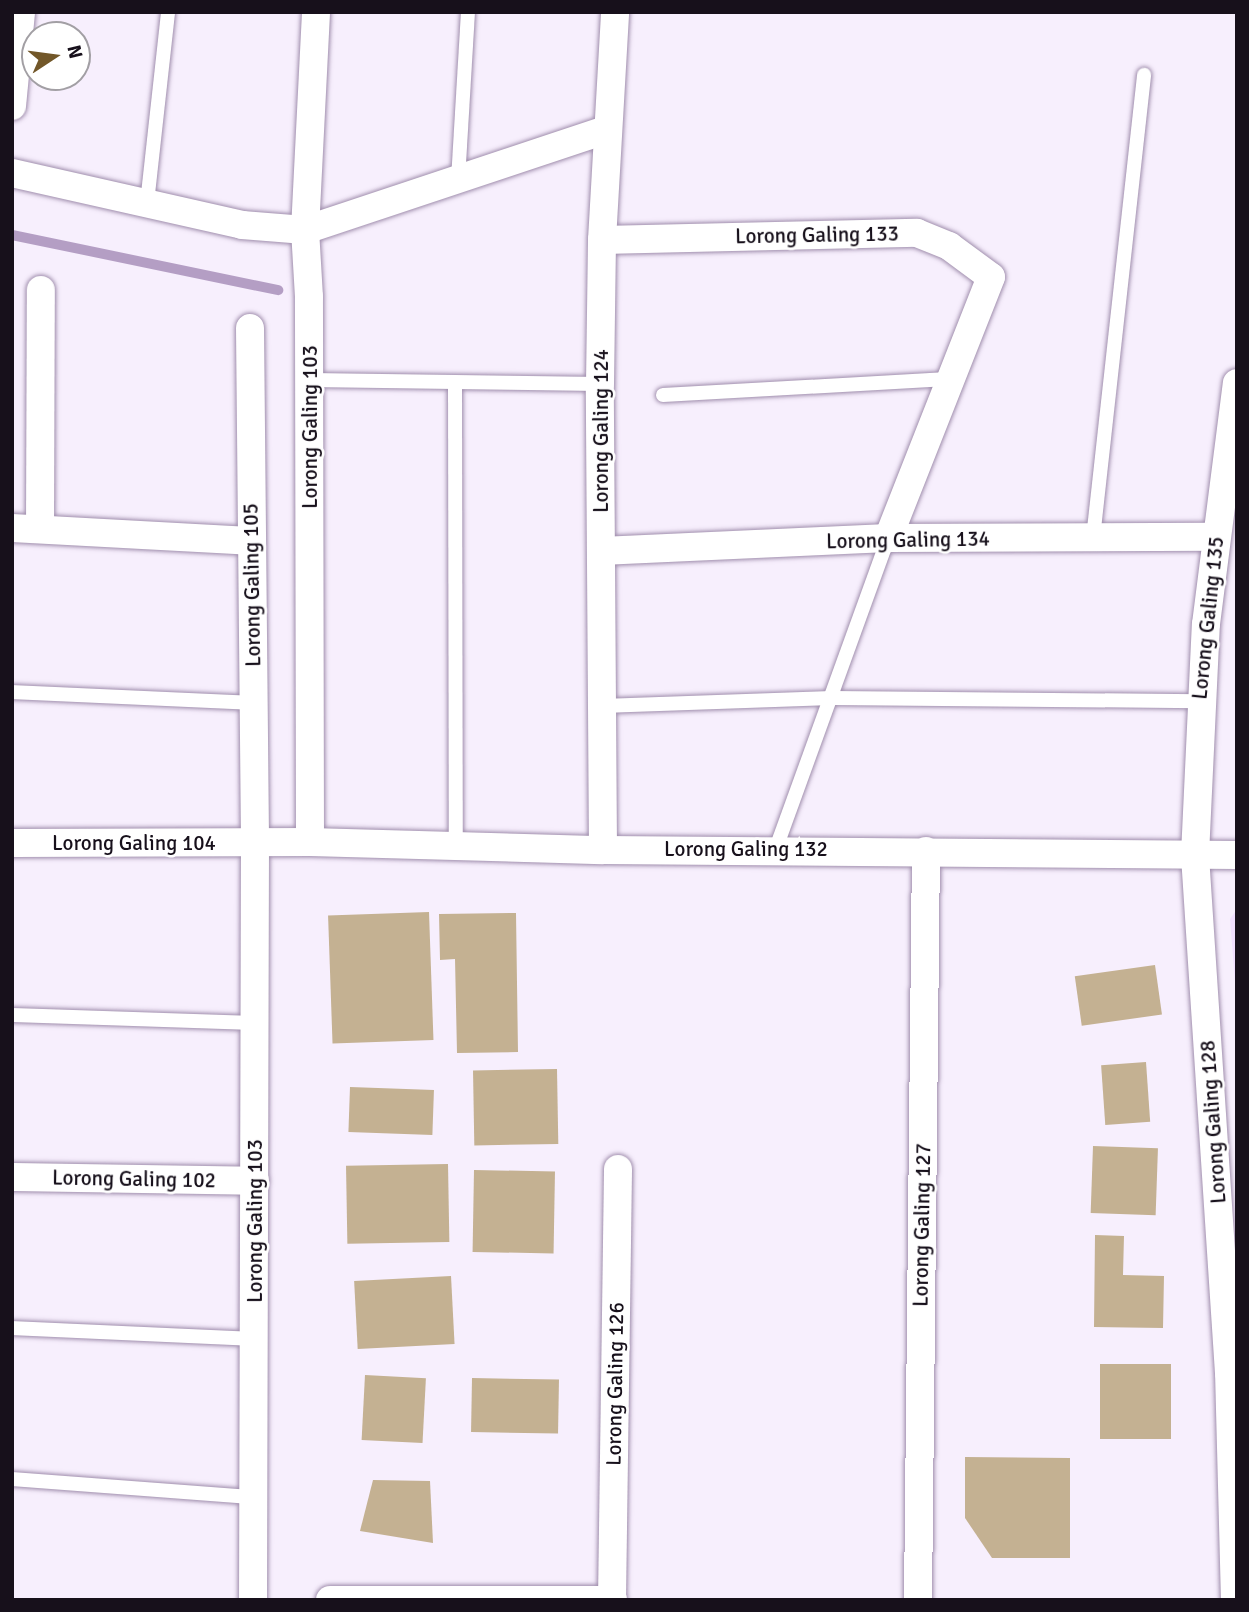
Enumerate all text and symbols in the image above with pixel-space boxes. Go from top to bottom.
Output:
north arrow [21,21,91,91]
text: N [61,43,88,61]
street label: Lorong Galing 133 [735,221,899,249]
street label: Lorong Galing 103 [297,345,323,509]
street label: Lorong Galing 124 [588,349,614,513]
street label: Lorong Galing 105 [238,503,266,667]
street label: Lorong Galing 134 [826,526,990,554]
street label: Lorong Galing 135 [1187,535,1229,701]
street label: Lorong Galing 104 [52,830,216,856]
street label: Lorong Galing 132 [664,836,828,862]
street label: Lorong Galing 128 [1195,1039,1231,1205]
street label: Lorong Galing 103 [242,1139,268,1303]
street label: Lorong Galing 127 [908,1143,936,1307]
street label: Lorong Galing 102 [52,1165,216,1193]
street label: Lorong Galing 126 [601,1302,629,1466]

